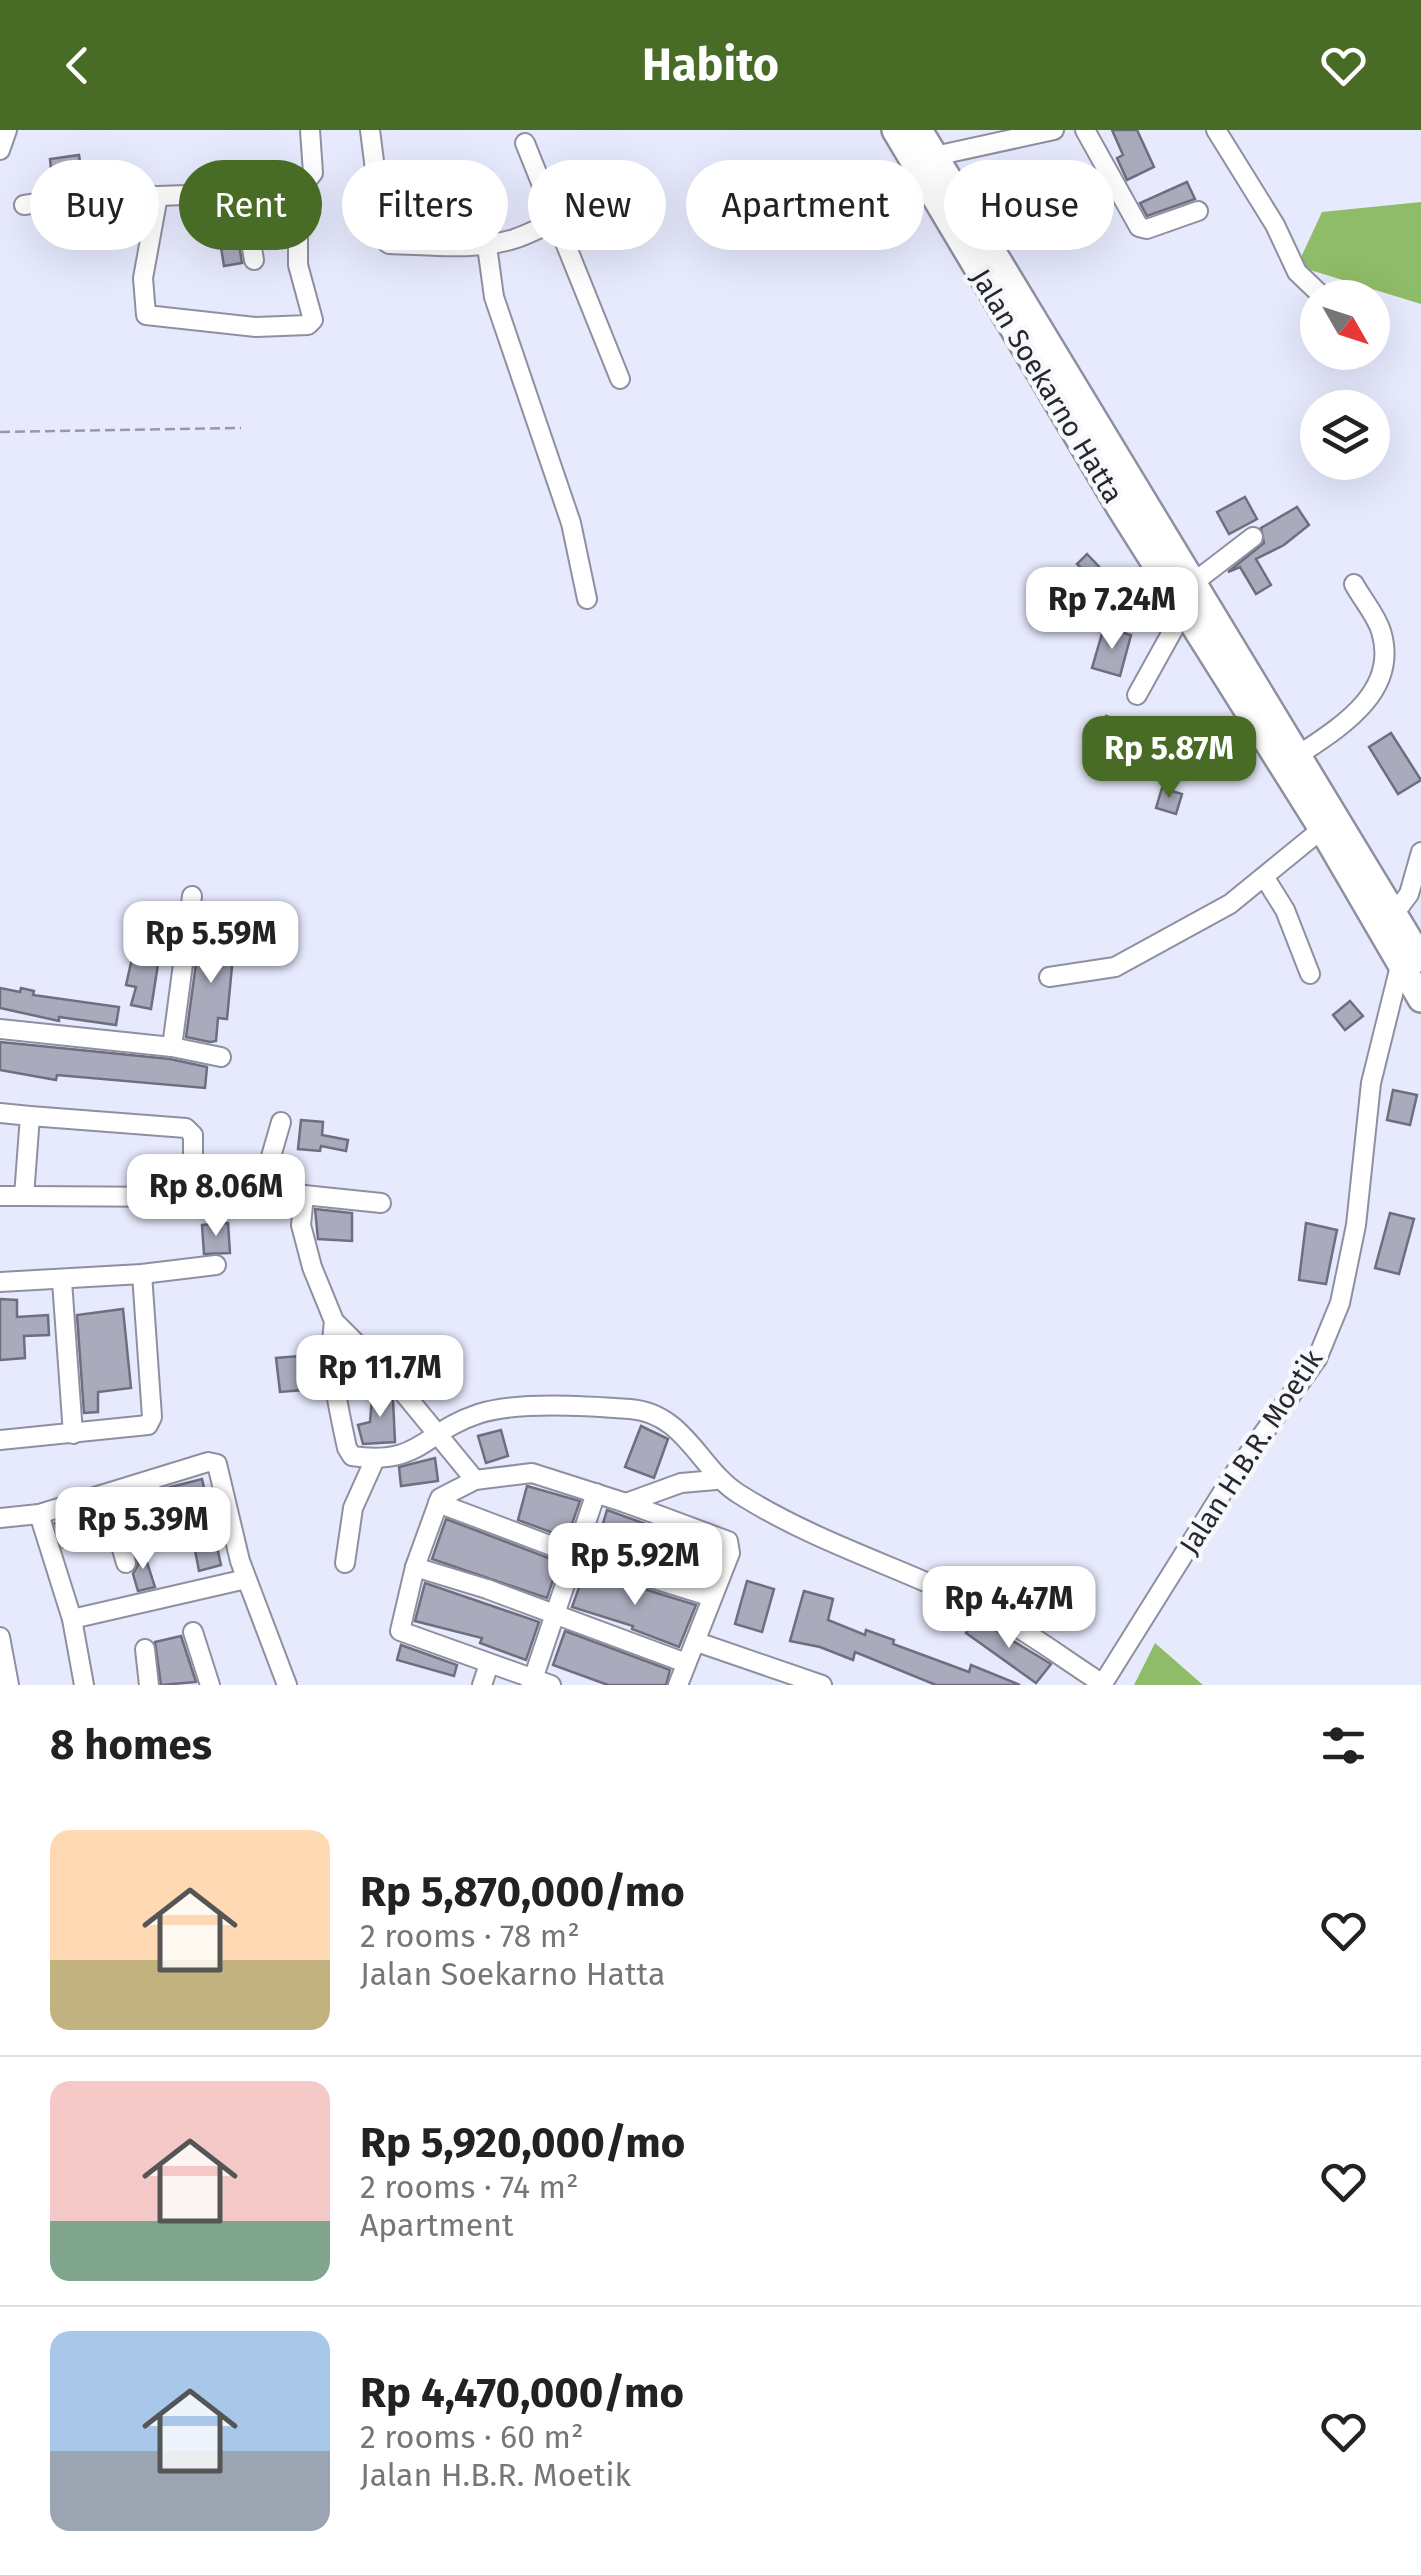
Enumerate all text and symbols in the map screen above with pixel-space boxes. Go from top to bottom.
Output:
icon: back [50,38,105,93]
text: Habito [642,38,779,92]
icon: heart [1316,38,1371,93]
chip: Buy [30,160,159,250]
chip: Rent [179,160,322,250]
chip: Filters [342,160,508,250]
chip: New [528,160,666,250]
chip: Apartment [686,160,924,250]
chip: House [944,160,1114,250]
street label: Jalan Soekarno Hatta [964,263,1130,509]
north arrow [1300,280,1390,370]
map controls [1300,280,1390,480]
button: layers [1300,390,1390,480]
pin: Rp 7.24M [1009,567,1215,652]
text: Rp 7.24M [1048,580,1176,618]
pin: Rp 5.87M [1066,716,1272,801]
text: Rp 5.87M [1104,729,1234,767]
pin: Rp 5.59M [108,901,314,986]
text: Rp 5.59M [145,914,277,952]
pin: Rp 8.06M [113,1154,319,1239]
text: Rp 8.06M [149,1167,283,1205]
pin: Rp 11.7M [277,1335,483,1420]
street label: Jalan H.B.R. Moetik [1173,1343,1330,1560]
text: Rp 11.7M [318,1348,442,1386]
pin: Rp 5.39M [40,1487,246,1572]
text: Rp 5.39M [77,1500,209,1538]
pin: Rp 5.92M [532,1523,738,1608]
text: Rp 5.92M [570,1536,700,1574]
pin: Rp 4.47M [906,1566,1112,1651]
text: Rp 4.47M [945,1579,1073,1617]
icon: filters [1316,1718,1371,1773]
text: 8 homes [50,1720,212,1770]
text: Rp 5,870,000/mo [360,1867,685,1917]
icon: home [130,1870,250,1990]
icon: heart [1316,1903,1371,1958]
text: 2 rooms · 78 m² [360,1917,580,1955]
text: Jalan Soekarno Hatta [360,1955,665,1993]
text: Rp 5,920,000/mo [360,2118,685,2168]
icon: home [130,2121,250,2241]
icon: heart [1316,2154,1371,2209]
text: 2 rooms · 74 m² [360,2168,579,2206]
text: Apartment [360,2206,514,2244]
text: Rp 4,470,000/mo [360,2368,684,2418]
icon: home [130,2371,250,2491]
icon: heart [1316,2404,1371,2459]
text: 2 rooms · 60 m² [360,2418,584,2456]
text: Jalan H.B.R. Moetik [360,2456,631,2494]

